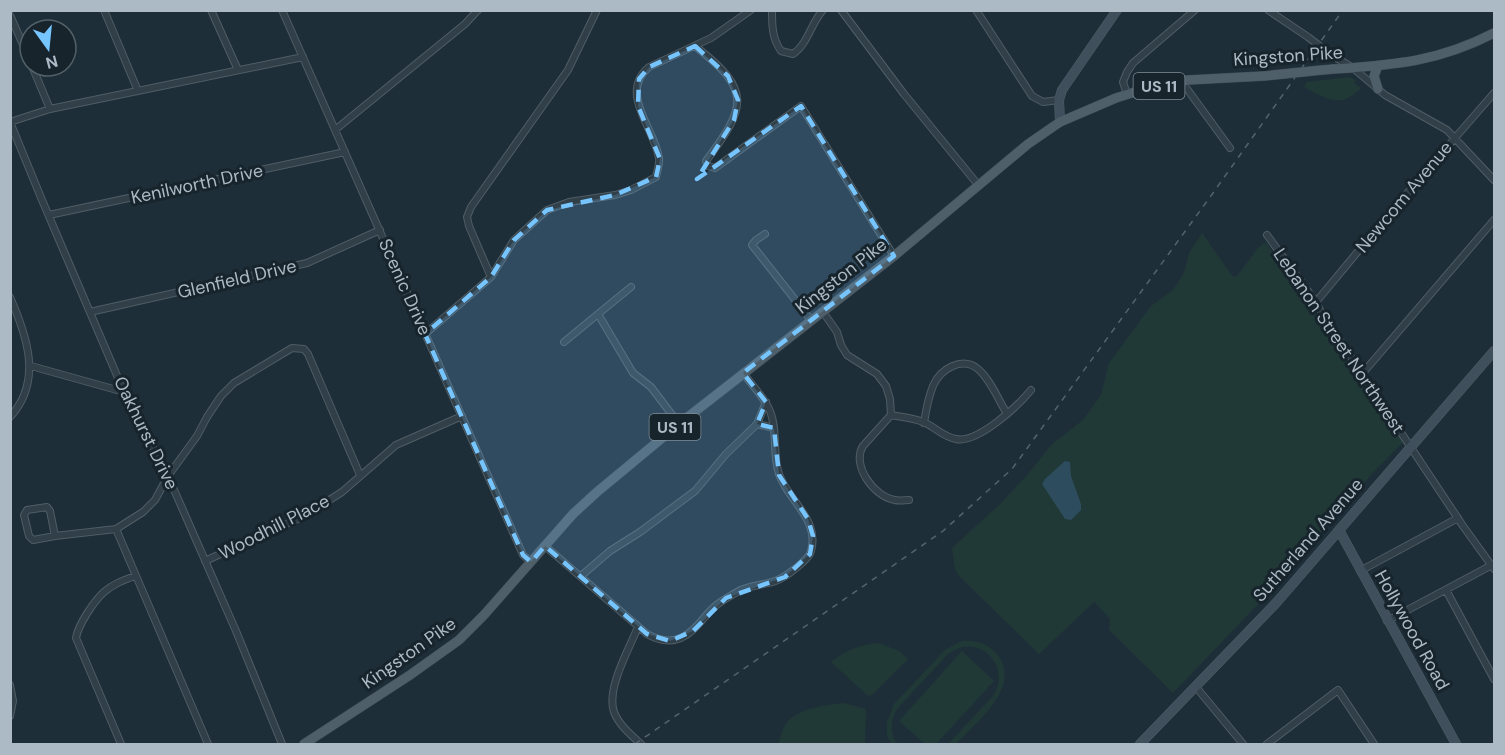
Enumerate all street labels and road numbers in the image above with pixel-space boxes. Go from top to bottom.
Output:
street label: Kingston Pike [1232,40,1344,72]
road number: US 11 [1134,73,1184,99]
street label: Newcom Avenue [1350,136,1458,258]
street label: Kenilworth Drive [129,158,265,210]
street label: Kingston Pike [790,233,892,319]
street label: Scenic Drive [373,235,437,339]
street label: Lebanon Street Northwest [1268,244,1410,438]
street label: Glenfield Drive [175,254,299,304]
street label: Oakhurst Drive [108,372,184,494]
road number: US 11 [650,414,700,440]
street label: Sutherland Avenue [1248,473,1368,607]
street label: Woodhill Place [214,489,334,565]
street label: Hollywood Road [1369,566,1455,694]
street label: Kingston Pike [357,612,461,694]

